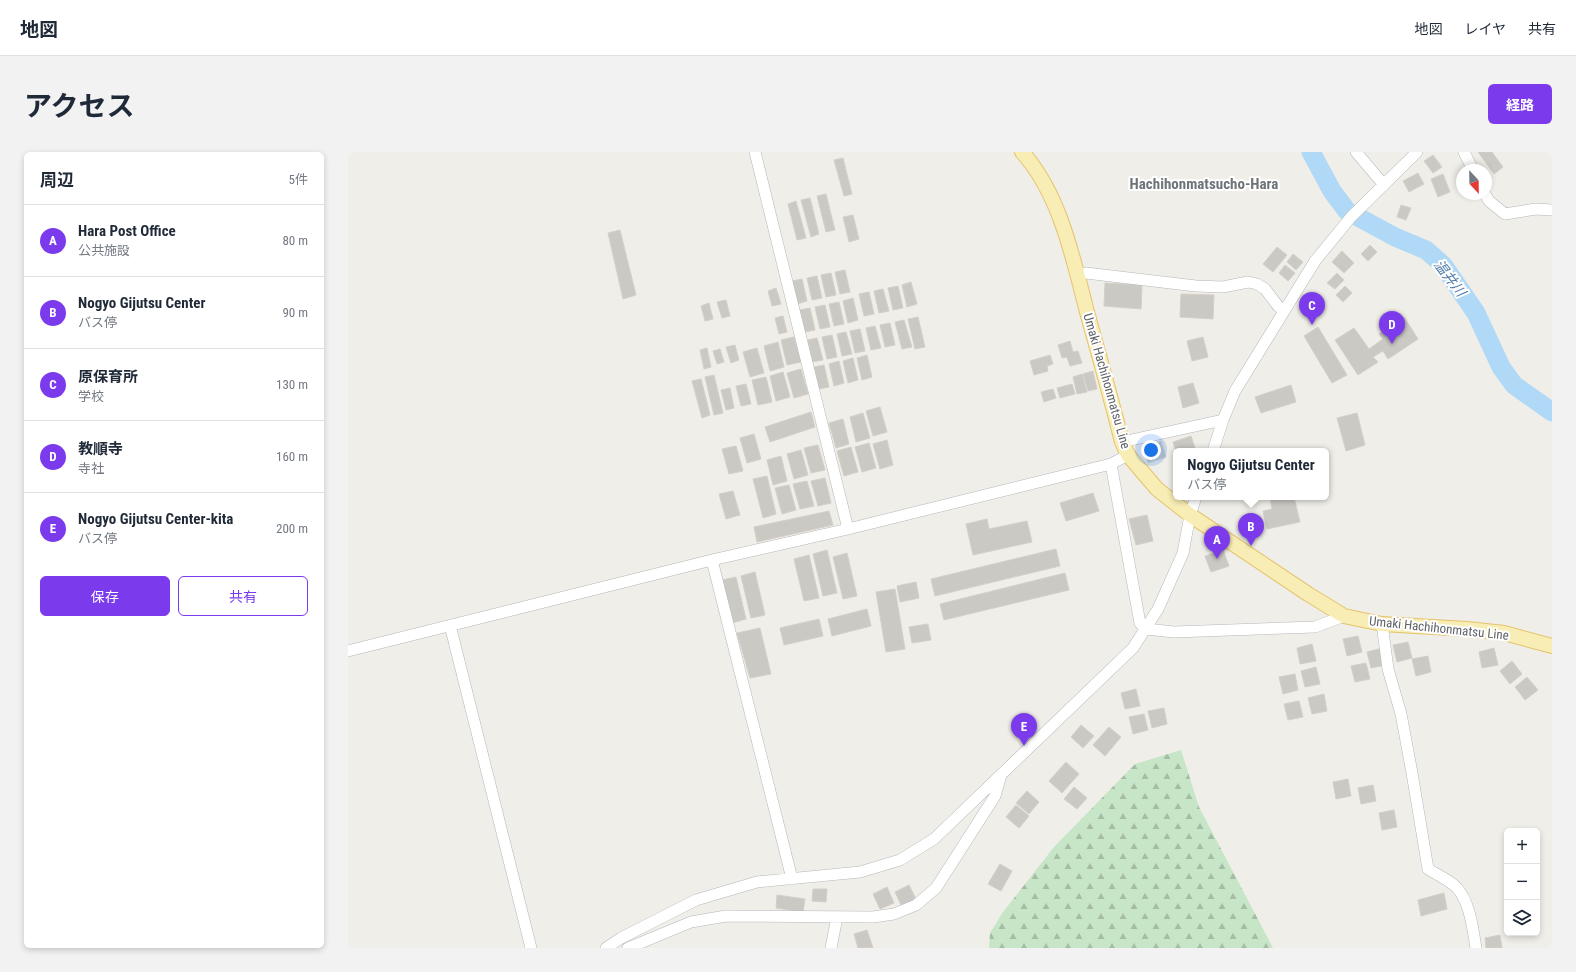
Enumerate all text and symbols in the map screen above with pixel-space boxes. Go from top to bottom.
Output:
text: 地図 [20,18,58,41]
text: 地図 [1414,21,1442,37]
text: レイヤ [1464,21,1506,37]
text: 共有 [1528,21,1556,37]
button: 経路 [1488,84,1552,124]
text: アクセス [24,90,135,123]
north arrow [1456,164,1492,200]
text: 周辺 [40,170,74,190]
text: 5件 [289,172,308,187]
district label: Hachihonmatsucho-Hara [1130,175,1278,193]
text: Hara Post Office [78,222,176,240]
text: A [49,233,57,248]
text: 80 m [282,233,308,248]
text: 公共施設 [78,243,130,258]
water label: 温井川 [1431,257,1470,301]
pin: C [1299,292,1325,325]
text: Nogyo Gijutsu Center [78,294,205,312]
text: B [49,305,57,320]
text: 90 m [282,305,308,320]
street label: Umaki Hachihonmatsu Line [1080,311,1134,451]
pin: D [1379,311,1405,344]
text: バス停 [78,315,117,330]
text: 原保育所 [78,368,138,386]
text: C [49,377,57,392]
text: 130 m [276,377,308,392]
text: 学校 [78,389,104,404]
text: 教順寺 [78,440,123,458]
your location [1141,440,1161,460]
popup [1173,448,1329,500]
text: D [49,449,57,464]
text: 160 m [276,449,308,464]
text: Nogyo Gijutsu Center [1187,456,1315,474]
text: 寺社 [78,461,104,476]
text: バス停 [1187,477,1226,492]
text: Nogyo Gijutsu Center-kita [78,510,233,528]
pin: B [1238,513,1264,546]
text: E [50,521,56,536]
text: 200 m [276,521,308,536]
pin: A [1204,526,1230,559]
text: バス停 [78,531,117,546]
button: 保存 [40,576,170,616]
button: 共有 [178,576,308,616]
street label: Umaki Hachihonmatsu Line [1368,613,1510,643]
pin: E [1011,713,1037,746]
map controls [1504,828,1540,936]
button: + [1504,828,1540,864]
button: − [1504,864,1540,900]
button: layers [1504,900,1540,936]

